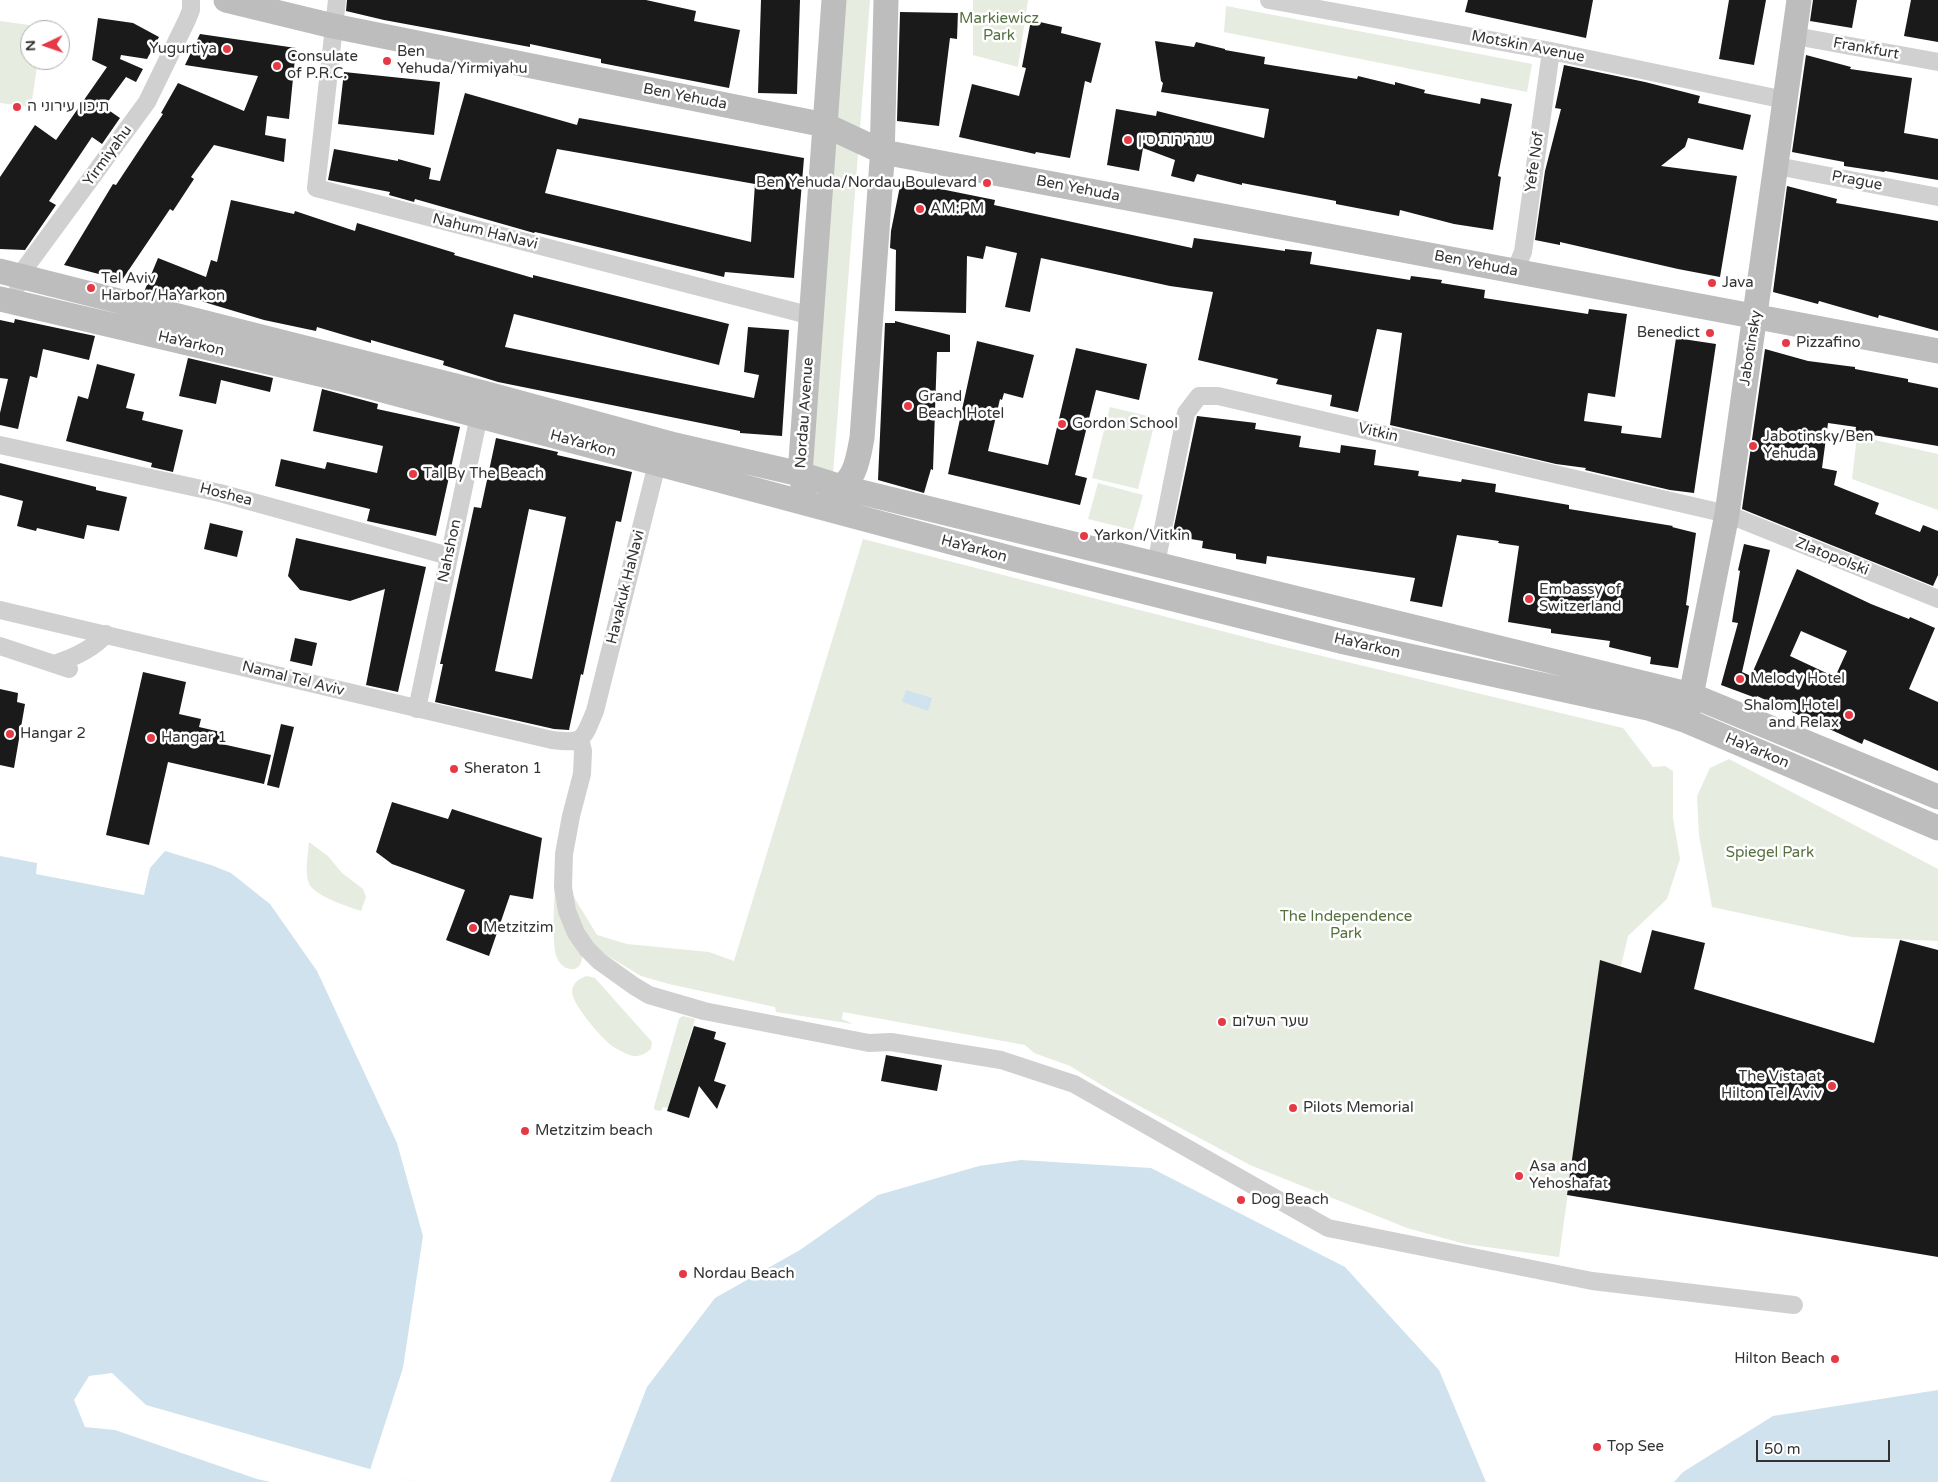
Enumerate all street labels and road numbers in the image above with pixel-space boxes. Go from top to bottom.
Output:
street label: Motskin Avenue [1470,27,1586,67]
street label: Frankfurt [1832,34,1900,64]
street label: Ben Yehuda [642,80,728,114]
street label: Yirmiyahu [80,122,136,190]
street label: Yefe Nof [1522,130,1548,194]
street label: Prague [1830,167,1884,195]
street label: Ben Yehuda [1035,172,1121,206]
street label: Nahum HaNavi [430,210,540,254]
street label: Ben Yehuda [1433,247,1519,281]
street label: Jabotinsky [1736,309,1766,387]
street label: HaYarkon [156,328,226,360]
street label: Nordau Avenue [792,357,818,469]
street label: Vitkin [1356,420,1400,446]
street label: HaYarkon [548,427,618,461]
street label: Hoshea [198,480,254,510]
street label: Nahshon [435,518,465,584]
street label: Havakuk HaNavi [603,528,649,646]
street label: HaYarkon [939,532,1009,566]
street label: Zlatopolski [1793,534,1871,580]
street label: HaYarkon [1332,630,1402,662]
street label: Namal Tel Aviv [240,658,346,700]
street label: HaYarkon [1722,730,1792,772]

